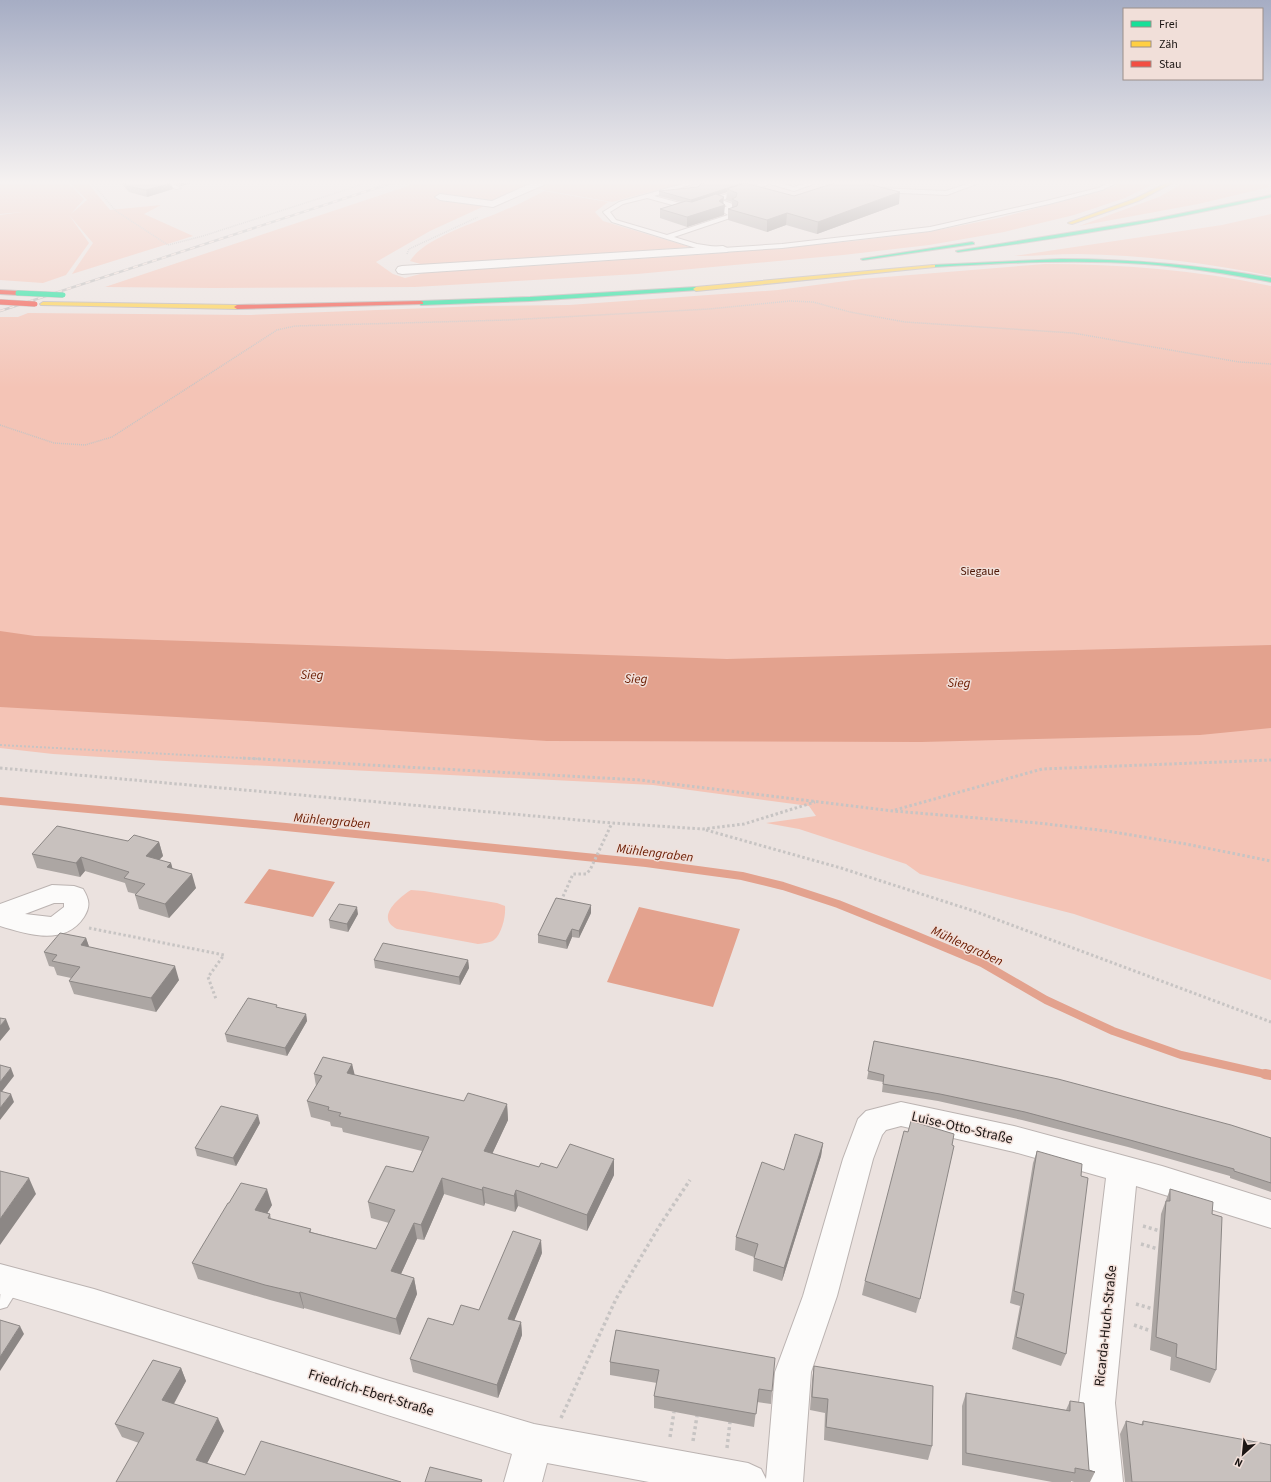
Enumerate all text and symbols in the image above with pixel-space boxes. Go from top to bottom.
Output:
legend [1123,8,1263,80]
text: Frei [1159,16,1178,33]
text: Zäh [1159,36,1178,53]
text: Stau [1159,56,1182,73]
park label: Siegaue [960,563,1000,580]
water label: Sieg [300,666,324,684]
water label: Sieg [624,670,648,688]
water label: Sieg [947,674,971,692]
water label: Mühlengraben [293,809,371,833]
water label: Mühlengraben [616,839,695,867]
water label: Mühlengraben [928,922,1006,971]
street label: Luise-Otto-Straße [909,1107,1015,1149]
street label: Ricarda-Huch-Straße [1090,1264,1122,1388]
street label: Friedrich-Ebert-Straße [306,1364,436,1422]
north arrow [1223,1434,1263,1474]
text: N [1232,1454,1245,1471]

